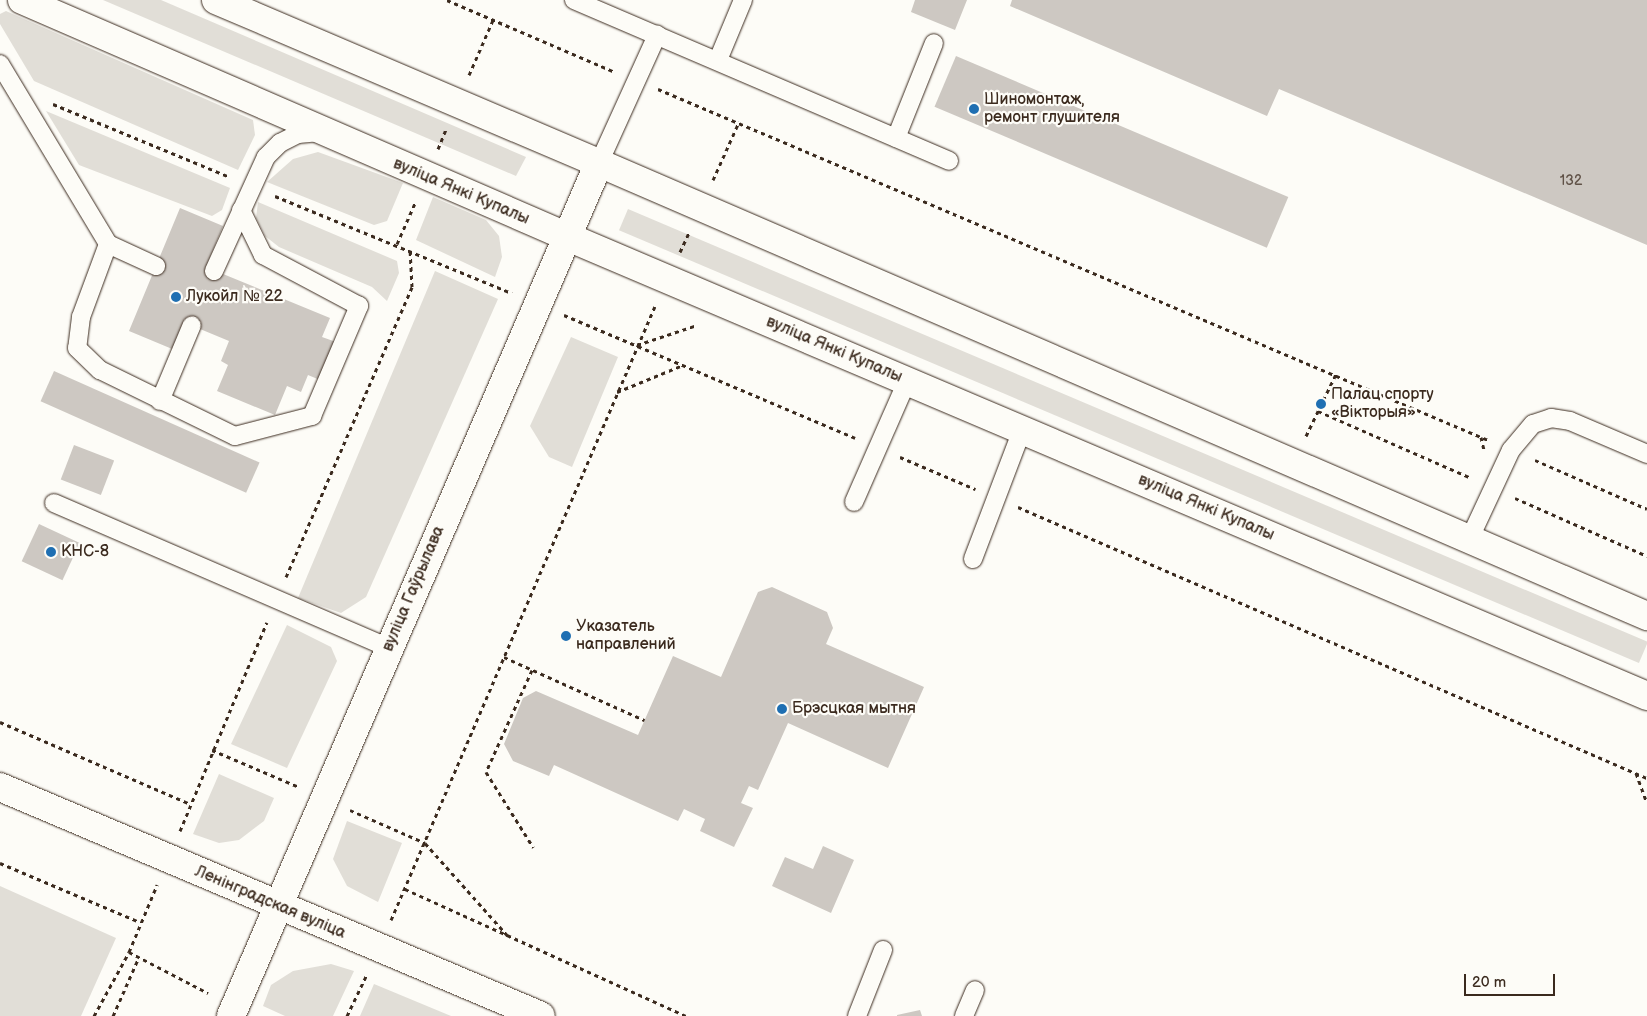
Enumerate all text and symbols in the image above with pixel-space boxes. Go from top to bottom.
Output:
place label: Шиномонтаж, ремонт глушителя [984,90,1120,128]
marker: Шиномонтаж, ремонт глушителя [968,103,980,115]
street label: вуліца Янкі Купалы [390,155,532,229]
house number: 132 [1560,173,1582,189]
place label: Лукойл № 22 [186,287,283,307]
marker: Лукойл № 22 [170,291,182,303]
street label: вуліца Янкі Купалы [763,313,905,387]
place label: Палац спорту «Вікторыя» [1331,385,1434,423]
marker: Палац спорту «Вікторыя» [1315,398,1327,410]
street label: вуліца Янкі Купалы [1135,471,1277,545]
street label: вуліца Гаўрылава [379,523,449,655]
place label: КНС-8 [61,542,109,562]
marker: КНС-8 [45,546,57,558]
place label: Указатель направлений [576,617,676,655]
marker: Указатель направлений [560,630,572,642]
place label: Брэсцкая мытня [792,699,916,719]
marker: Брэсцкая мытня [776,703,788,715]
street label: Ленінградская вуліца [192,863,348,943]
scale bar [1467,964,1558,996]
text: 20 m [1472,973,1506,992]

